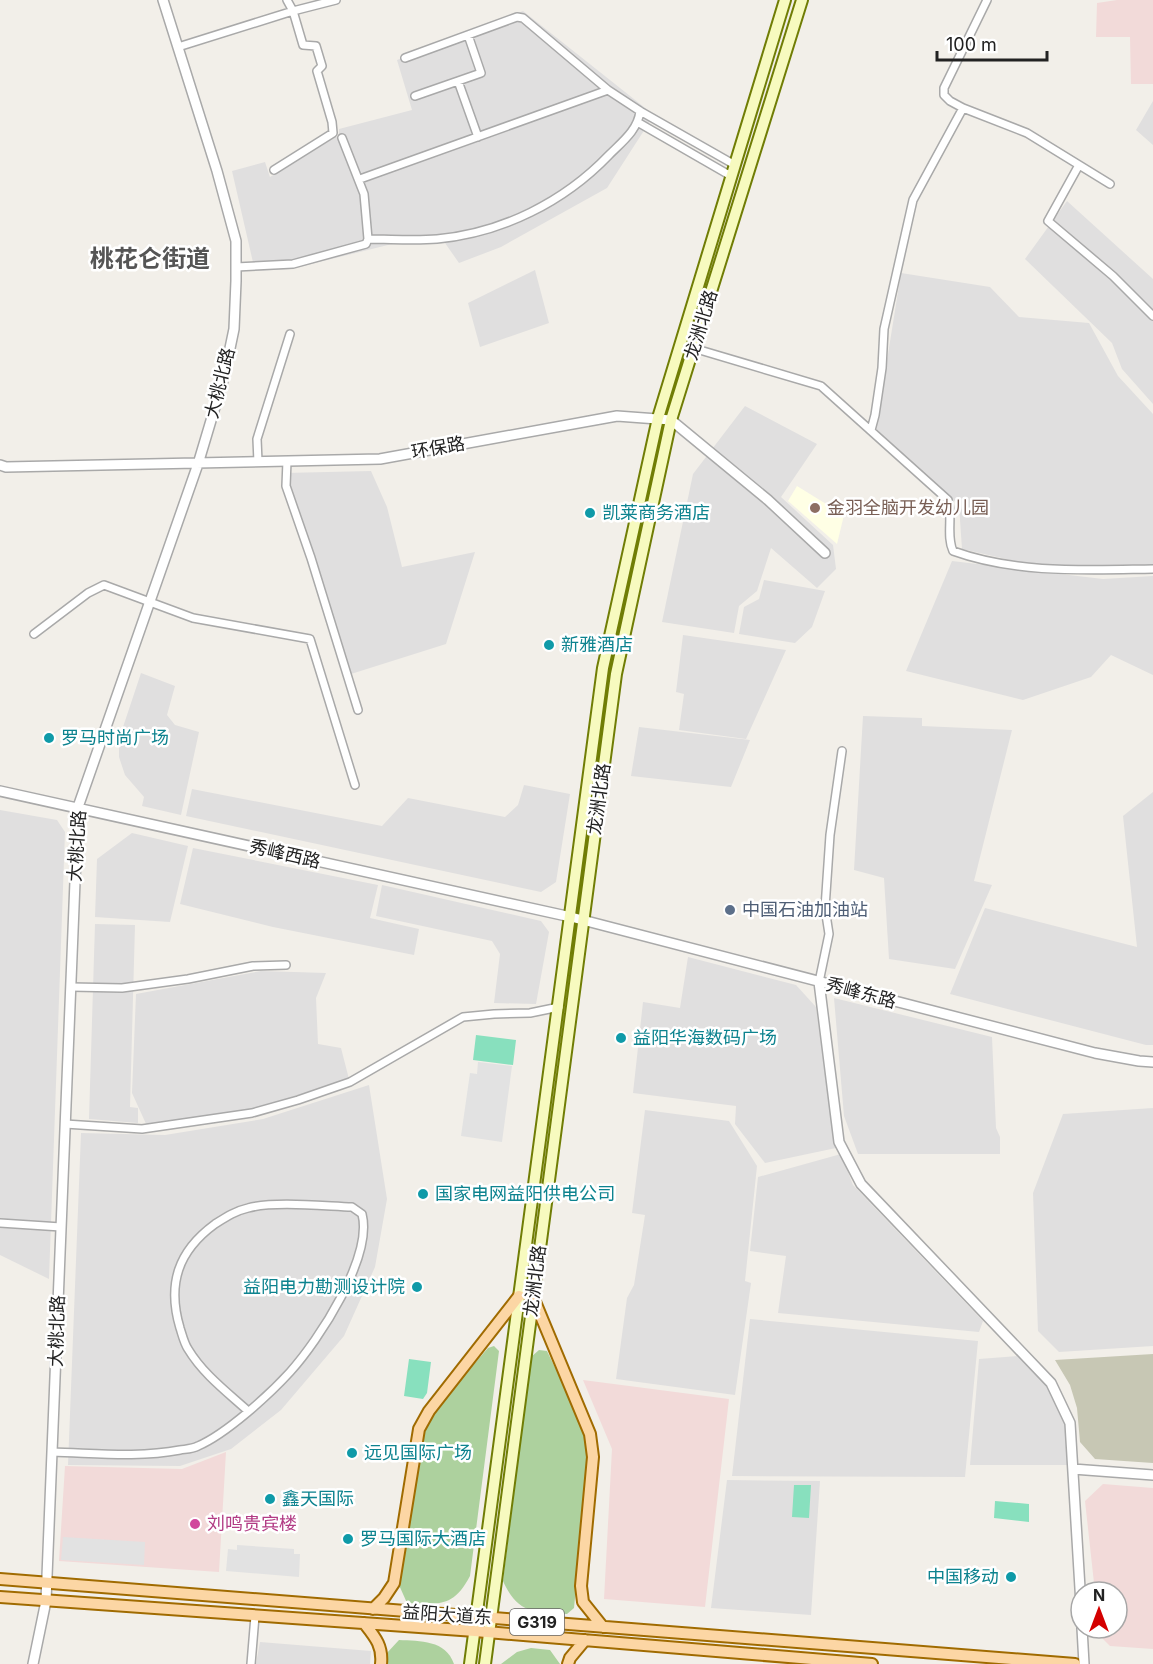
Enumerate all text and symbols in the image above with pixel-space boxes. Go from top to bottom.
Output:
scale bar [937,24,1046,62]
text: 100 m [946,34,997,55]
district label: 桃花仑街道 [90,244,210,273]
street label: 龙洲北路 [680,287,721,362]
street label: 大桃北路 [201,345,238,420]
street label: 环保路 [410,432,466,463]
place label: 金羽全脑开发幼儿园 [827,497,989,518]
marker: 金羽全脑开发幼儿园 [808,501,822,515]
place label: 凯莱商务酒店 [602,502,710,523]
marker: 凯莱商务酒店 [583,506,597,520]
place label: 新雅酒店 [561,634,633,655]
marker: 新雅酒店 [542,638,556,652]
place label: 罗马时尚广场 [61,727,169,748]
marker: 罗马时尚广场 [42,731,56,745]
street label: 龙洲北路 [583,762,614,836]
street label: 大桃北路 [64,809,89,883]
street label: 秀峰西路 [248,835,323,872]
place label: 中国石油加油站 [742,899,868,920]
marker: 中国石油加油站 [723,903,737,917]
street label: 秀峰东路 [824,973,899,1012]
place label: 益阳华海数码广场 [633,1027,777,1048]
marker: 益阳华海数码广场 [614,1031,628,1045]
place label: 国家电网益阳供电公司 [435,1183,615,1204]
marker: 国家电网益阳供电公司 [416,1187,430,1201]
street label: 龙洲北路 [520,1244,549,1318]
place label: 益阳电力勘测设计院 [243,1276,405,1297]
marker: 益阳电力勘测设计院 [410,1280,424,1294]
street label: 大桃北路 [45,1295,68,1367]
place label: 远见国际广场 [364,1442,472,1463]
marker: 远见国际广场 [345,1446,359,1460]
place label: 鑫天国际 [282,1488,354,1509]
marker: 鑫天国际 [263,1492,277,1506]
place label: 刘鸣贵宾楼 [207,1513,297,1534]
marker: 刘鸣贵宾楼 [188,1517,202,1531]
place label: 罗马国际大酒店 [360,1528,486,1549]
marker: 罗马国际大酒店 [341,1532,355,1546]
place label: 中国移动 [927,1566,999,1587]
marker: 中国移动 [1004,1570,1018,1584]
north arrow [1069,1580,1129,1640]
text: N [1093,1585,1105,1605]
street label: 益阳大道东 [401,1601,493,1628]
road number: G319 [510,1609,564,1635]

